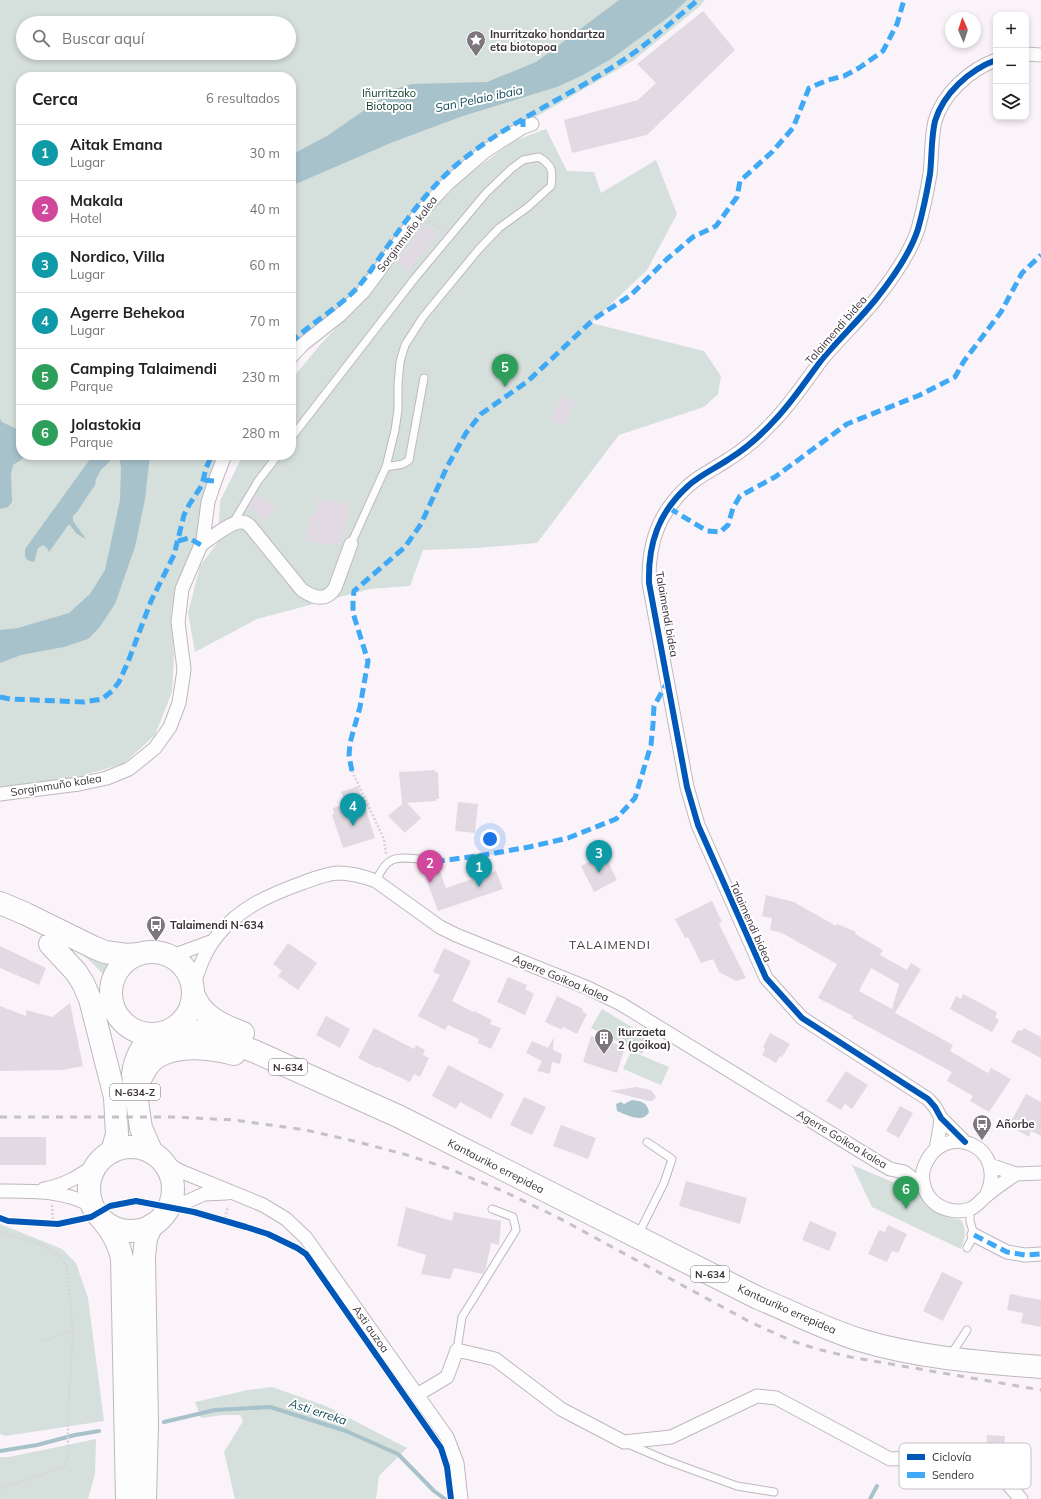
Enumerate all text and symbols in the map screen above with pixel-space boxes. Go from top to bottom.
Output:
north arrow [945,12,981,48]
map controls [993,12,1029,120]
button: + [993,12,1029,48]
search box [16,16,296,60]
icon: search [30,27,52,49]
place label: Inurritzako hondartza eta biotopoa [490,27,605,54]
text: Buscar aquí [62,29,144,48]
place icon: Inurritzako hondartza eta biotopoa [465,29,487,57]
button: − [993,48,1029,84]
water label: San Pelaio ibaia [434,82,524,115]
button: layers [993,84,1029,120]
park label: Iñurritzako Biotopoa [362,86,416,113]
text: Cerca [32,88,78,109]
text: 6 resultados [206,90,280,106]
text: Aitak Emana [70,135,163,154]
text: 1 [41,145,49,161]
text: 30 m [250,145,280,161]
text: Lugar [70,154,105,170]
text: Makala [70,191,123,210]
street label: Sorginmuño kalea [374,193,440,275]
text: 2 [41,201,49,217]
text: 40 m [250,201,280,217]
text: Hotel [70,210,102,226]
text: Nordico, Villa [70,247,165,266]
text: 3 [41,257,49,273]
text: 60 m [250,257,280,273]
text: Lugar [70,266,105,282]
street label: Talaimendi bidea [802,293,870,367]
text: Agerre Behekoa [70,303,185,322]
text: 4 [41,313,49,329]
text: 70 m [250,313,280,329]
text: Lugar [70,322,105,338]
pin: 5 [492,354,518,387]
text: Camping Talaimendi [70,359,217,378]
text: 5 [41,369,49,385]
text: 230 m [242,369,280,385]
text: Parque [70,378,113,394]
text: Jolastokia [70,415,141,434]
text: 6 [41,425,49,441]
text: 280 m [242,425,280,441]
text: Parque [70,434,113,450]
street label: Talaimendi bidea [653,570,681,658]
street label: Sorginmuño kalea [10,771,102,799]
pin: 4 [340,793,366,826]
your location [480,829,500,849]
pin: 3 [586,840,612,873]
pin: 2 [417,850,443,883]
pin: 1 [466,854,492,887]
street label: Talaimendi bidea [727,879,775,965]
bus stop icon: Talaimendi N-634 [145,914,167,942]
place label: Talaimendi N-634 [170,918,264,932]
district label: TALAIMENDI [569,937,651,952]
street label: Agerre Goikoa kalea [511,951,611,1005]
place label: Iturzaeta 2 (goikoa) [618,1025,671,1052]
building icon: Iturzaeta 2 (goikoa) [593,1027,615,1055]
road number: N-634 [269,1059,307,1075]
road number: N-634-Z [110,1084,160,1100]
street label: Agerre Goikoa kalea [794,1106,890,1172]
bus stop icon: Añorbe [971,1113,993,1141]
place label: Añorbe [996,1117,1035,1131]
street label: Kantauriko errepidea [445,1136,547,1196]
pin: 6 [893,1176,919,1209]
road number: N-634 [691,1266,729,1282]
street label: Kantauriko errepidea [736,1281,838,1337]
street label: Asti auzoa [350,1303,392,1355]
water label: Asti erreka [286,1395,349,1428]
legend [899,1443,1031,1489]
text: Ciclovía [932,1450,971,1464]
text: Sendero [932,1468,974,1482]

